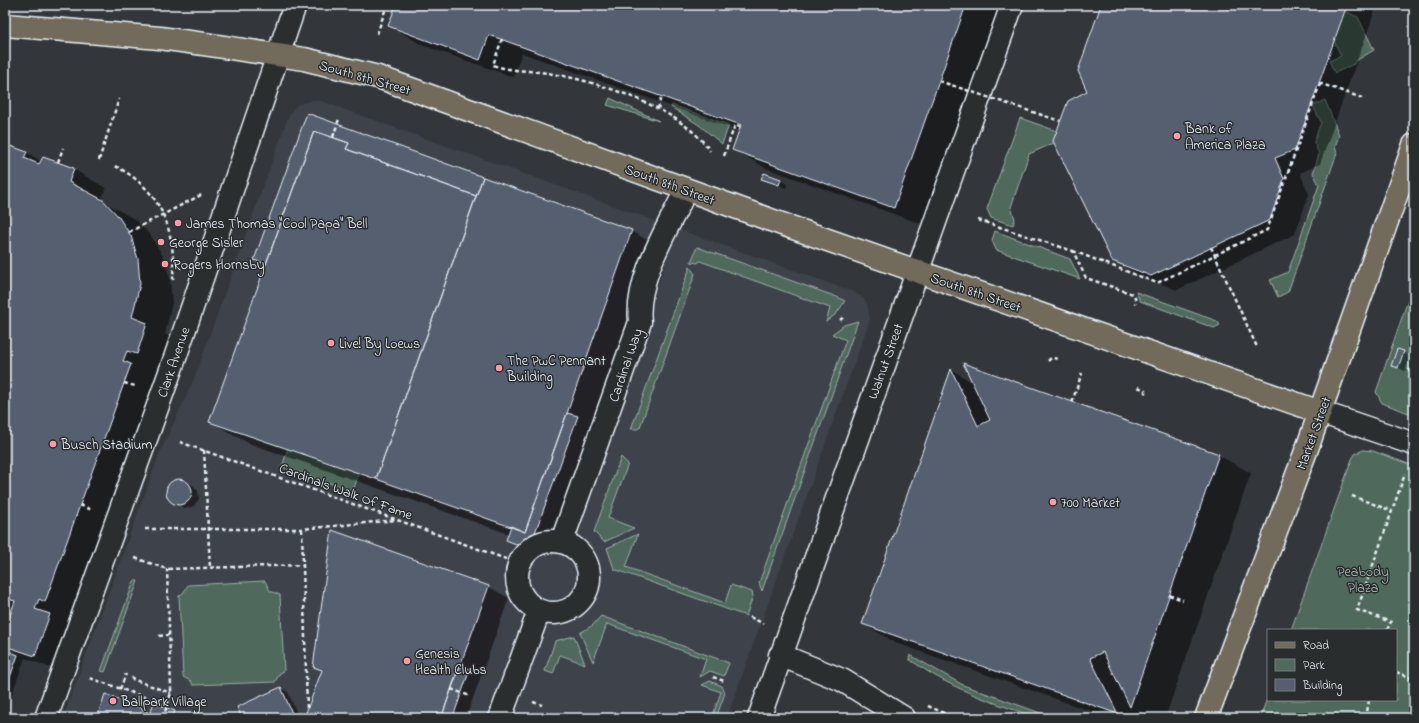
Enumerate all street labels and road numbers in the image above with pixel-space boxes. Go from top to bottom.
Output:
street label: South 8th Street [316,55,413,102]
street label: South 8th Street [622,159,718,212]
street label: South 8th Street [927,268,1024,319]
street label: Walnut Street [863,320,910,402]
street label: Clark Avenue [153,324,197,401]
street label: Cardinal Way [604,326,650,405]
street label: Market Street [1291,394,1337,473]
street label: Cardinals Walk Of Fame [276,458,416,527]

